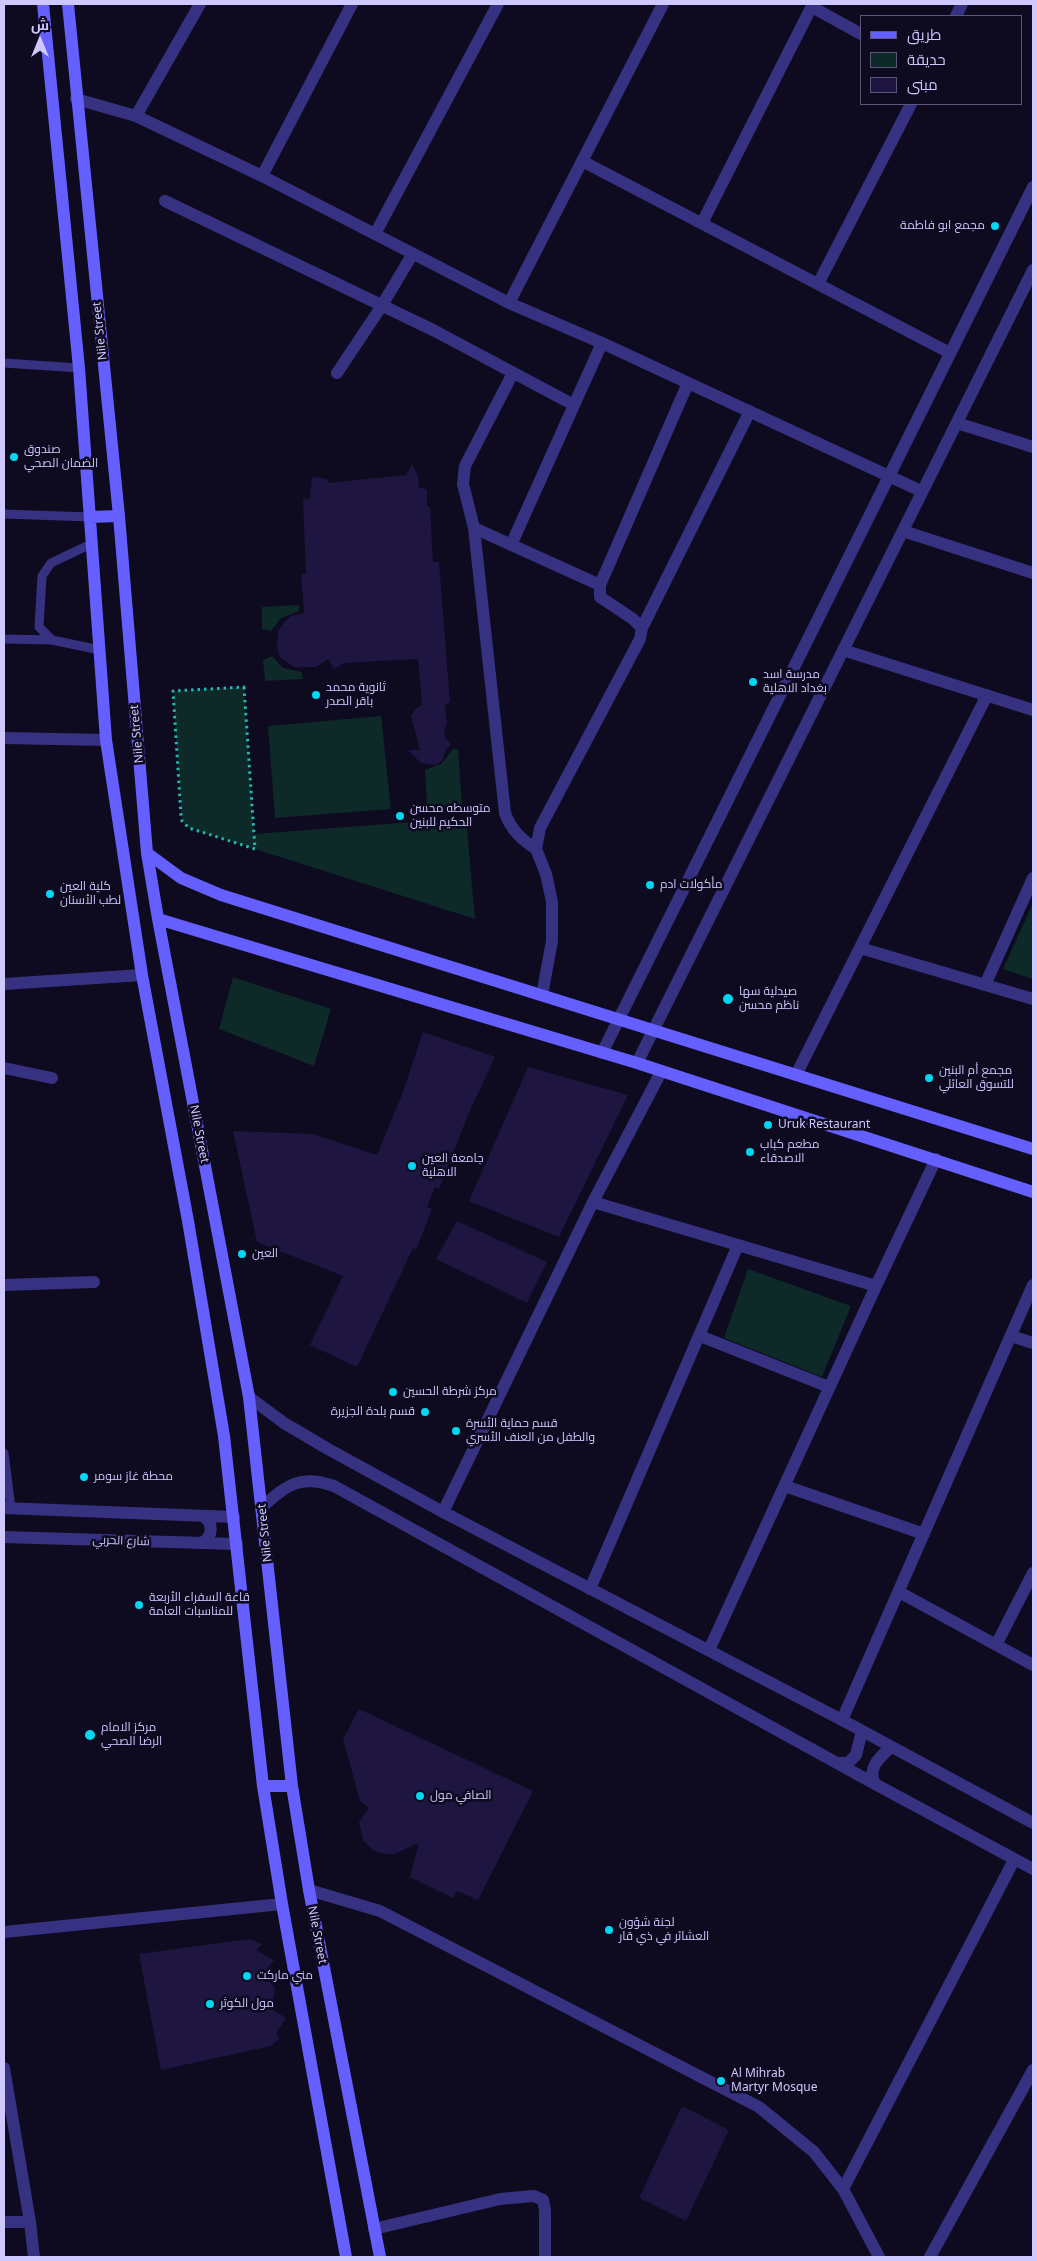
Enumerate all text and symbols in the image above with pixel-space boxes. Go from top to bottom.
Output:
north arrow [15,15,65,65]
text: ش [31,15,49,34]
legend [860,15,1022,105]
text: طريق [907,24,941,44]
text: حديقة [907,49,946,69]
text: مبنى [907,74,938,94]
place label: مجمع ابو فاطمة [900,219,985,233]
marker: مجمع ابو فاطمة [989,220,1001,232]
street label: Nile Street [90,301,110,361]
place label: صندوق الضمان الصحي [24,443,98,471]
marker: صندوق الضمان الصحي [8,451,20,463]
place label: مدرسة اسد بغداد الاهلية [763,668,827,696]
marker: مدرسة اسد بغداد الاهلية [747,676,759,688]
place label: ثانوية محمد باقر الصدر [326,681,386,709]
marker: ثانوية محمد باقر الصدر [310,689,322,701]
street label: Nile Street [127,704,147,764]
place label: متوسطه محسن الحكيم للبنين [410,802,491,830]
marker: متوسطه محسن الحكيم للبنين [394,810,406,822]
place label: مأكولات ادم [660,878,723,892]
marker: مأكولات ادم [644,879,656,891]
place label: كلية العين لطب الأسنان [60,880,121,908]
marker: كلية العين لطب الأسنان [44,888,56,900]
place label: صيدلية سها ناظم محسن [739,985,799,1013]
marker: صيدلية سها ناظم محسن [721,992,735,1006]
place label: مجمع أم البنين للتسوق العائلي [939,1064,1014,1092]
marker: مجمع أم البنين للتسوق العائلي [923,1072,935,1084]
street label: Nile Street [186,1104,212,1164]
place label: Uruk Restaurant [778,1118,870,1132]
marker: Uruk Restaurant [762,1119,774,1131]
place label: مطعم كباب الاصدقاء [760,1138,819,1166]
marker: مطعم كباب الاصدقاء [744,1146,756,1158]
place label: جامعة العين الاهلية [422,1152,484,1180]
marker: جامعة العين الاهلية [406,1160,418,1172]
place label: العين [252,1247,278,1261]
marker: العين [236,1248,248,1260]
place label: مركز شرطة الحسين [403,1385,497,1399]
marker: مركز شرطة الحسين [387,1386,399,1398]
place label: قسم بلدة الجزيرة [331,1405,415,1419]
marker: قسم بلدة الجزيرة [419,1406,431,1418]
place label: قسم حماية الأسرة والطفل من العنف الأسري [466,1417,595,1445]
marker: قسم حماية الأسرة والطفل من العنف الأسري [450,1425,462,1437]
place label: محطة غاز سومر [94,1470,173,1484]
marker: محطة غاز سومر [78,1471,90,1483]
street label: Nile Street [255,1503,275,1563]
street label: شارع الحربي [92,1533,150,1549]
place label: قاعة السفراء الأربعة للمناسبات العامة [149,1591,250,1619]
marker: قاعة السفراء الأربعة للمناسبات العامة [133,1599,145,1611]
place label: مركز الامام الرضا الصحي [101,1721,162,1749]
marker: مركز الامام الرضا الصحي [83,1728,97,1742]
place label: الصافي مول [430,1789,492,1803]
marker: الصافي مول [414,1790,426,1802]
street label: Nile Street [304,1905,330,1965]
place label: لجنة شؤون العشائر في ذي قار [619,1916,709,1944]
marker: لجنة شؤون العشائر في ذي قار [603,1924,615,1936]
place label: مني ماركت [257,1969,313,1983]
marker: مني ماركت [241,1970,253,1982]
place label: مول الكوثر [220,1997,274,2011]
marker: مول الكوثر [204,1998,216,2010]
place label: Al Mihrab Martyr Mosque [731,2067,818,2095]
marker: Al Mihrab Martyr Mosque [715,2075,727,2087]

